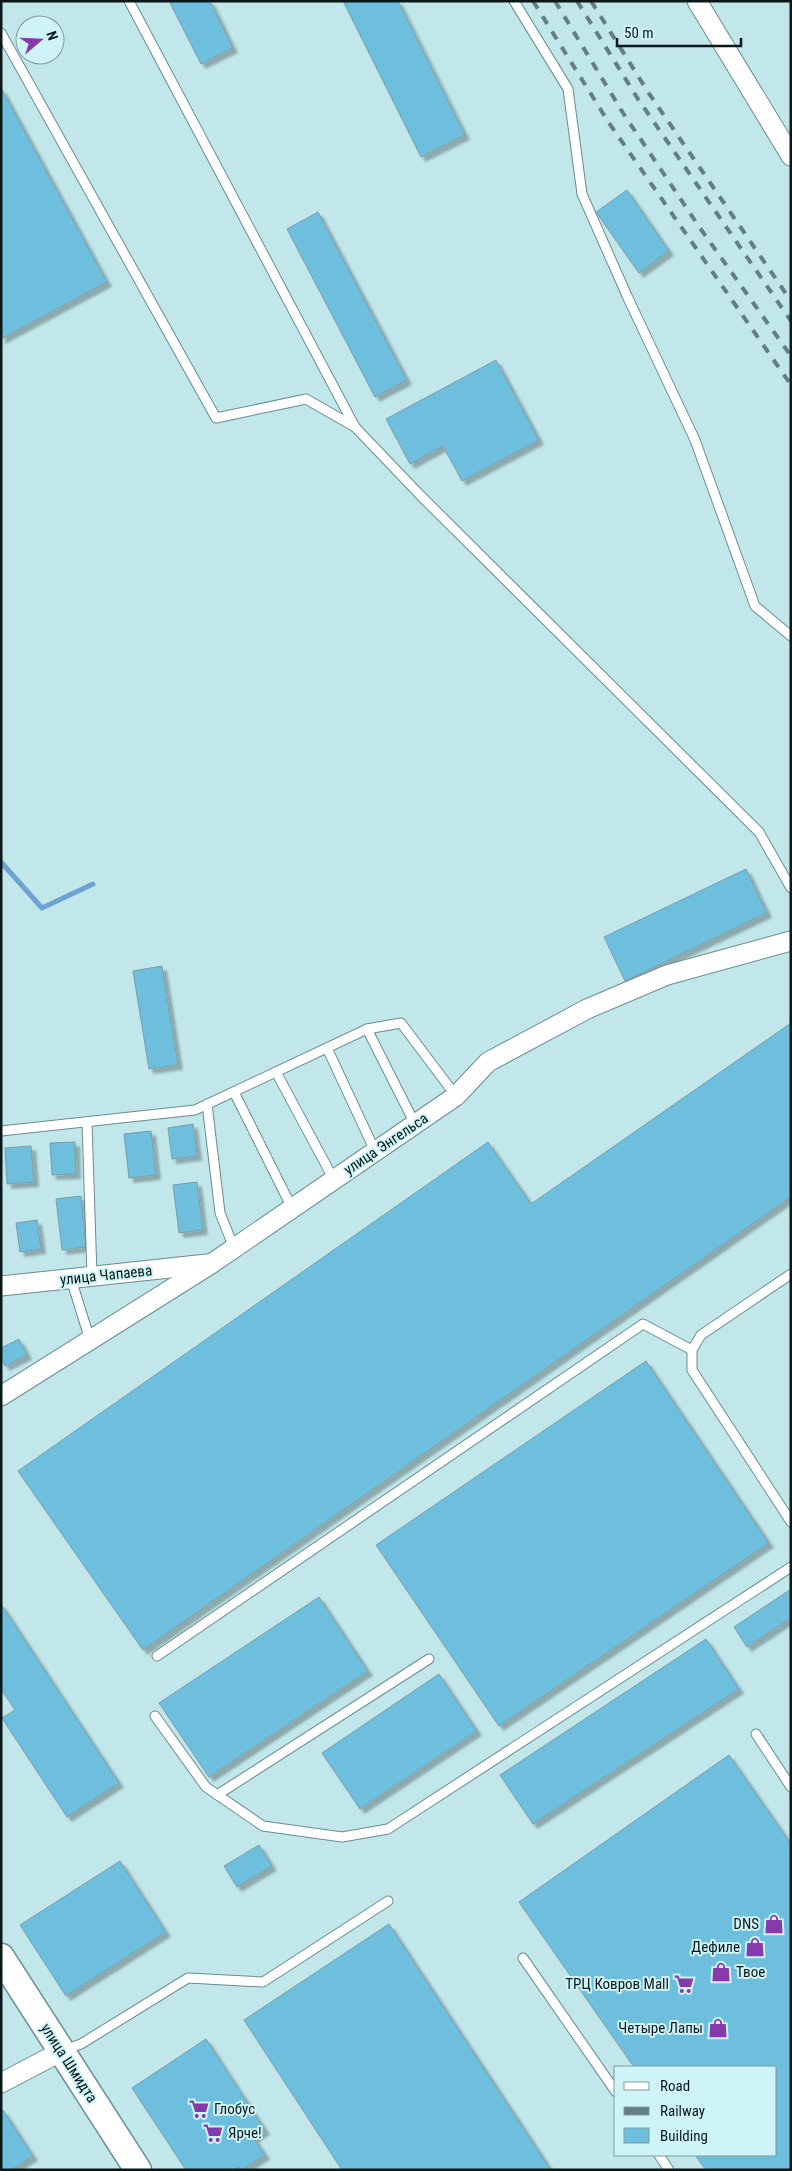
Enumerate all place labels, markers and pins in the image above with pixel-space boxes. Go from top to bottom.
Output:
shop icon: DNS [763,1913,785,1935]
place label: DNS [733,1915,759,1933]
shop icon: Дефиле [744,1936,766,1958]
place label: Дефиле [691,1938,740,1956]
shop icon: Твое [710,1961,732,1983]
place label: Твое [736,1963,765,1981]
supermarket icon: ТРЦ Ковров Mall [673,1973,695,1995]
place label: ТРЦ Ковров Mall [565,1975,669,1993]
shop icon: Четыре Лапы [707,2017,729,2039]
place label: Четыре Лапы [618,2019,703,2037]
supermarket icon: Глобус [188,2098,210,2120]
place label: Глобус [214,2100,255,2118]
supermarket icon: Ярче! [202,2122,224,2144]
place label: Ярче! [228,2124,262,2142]

